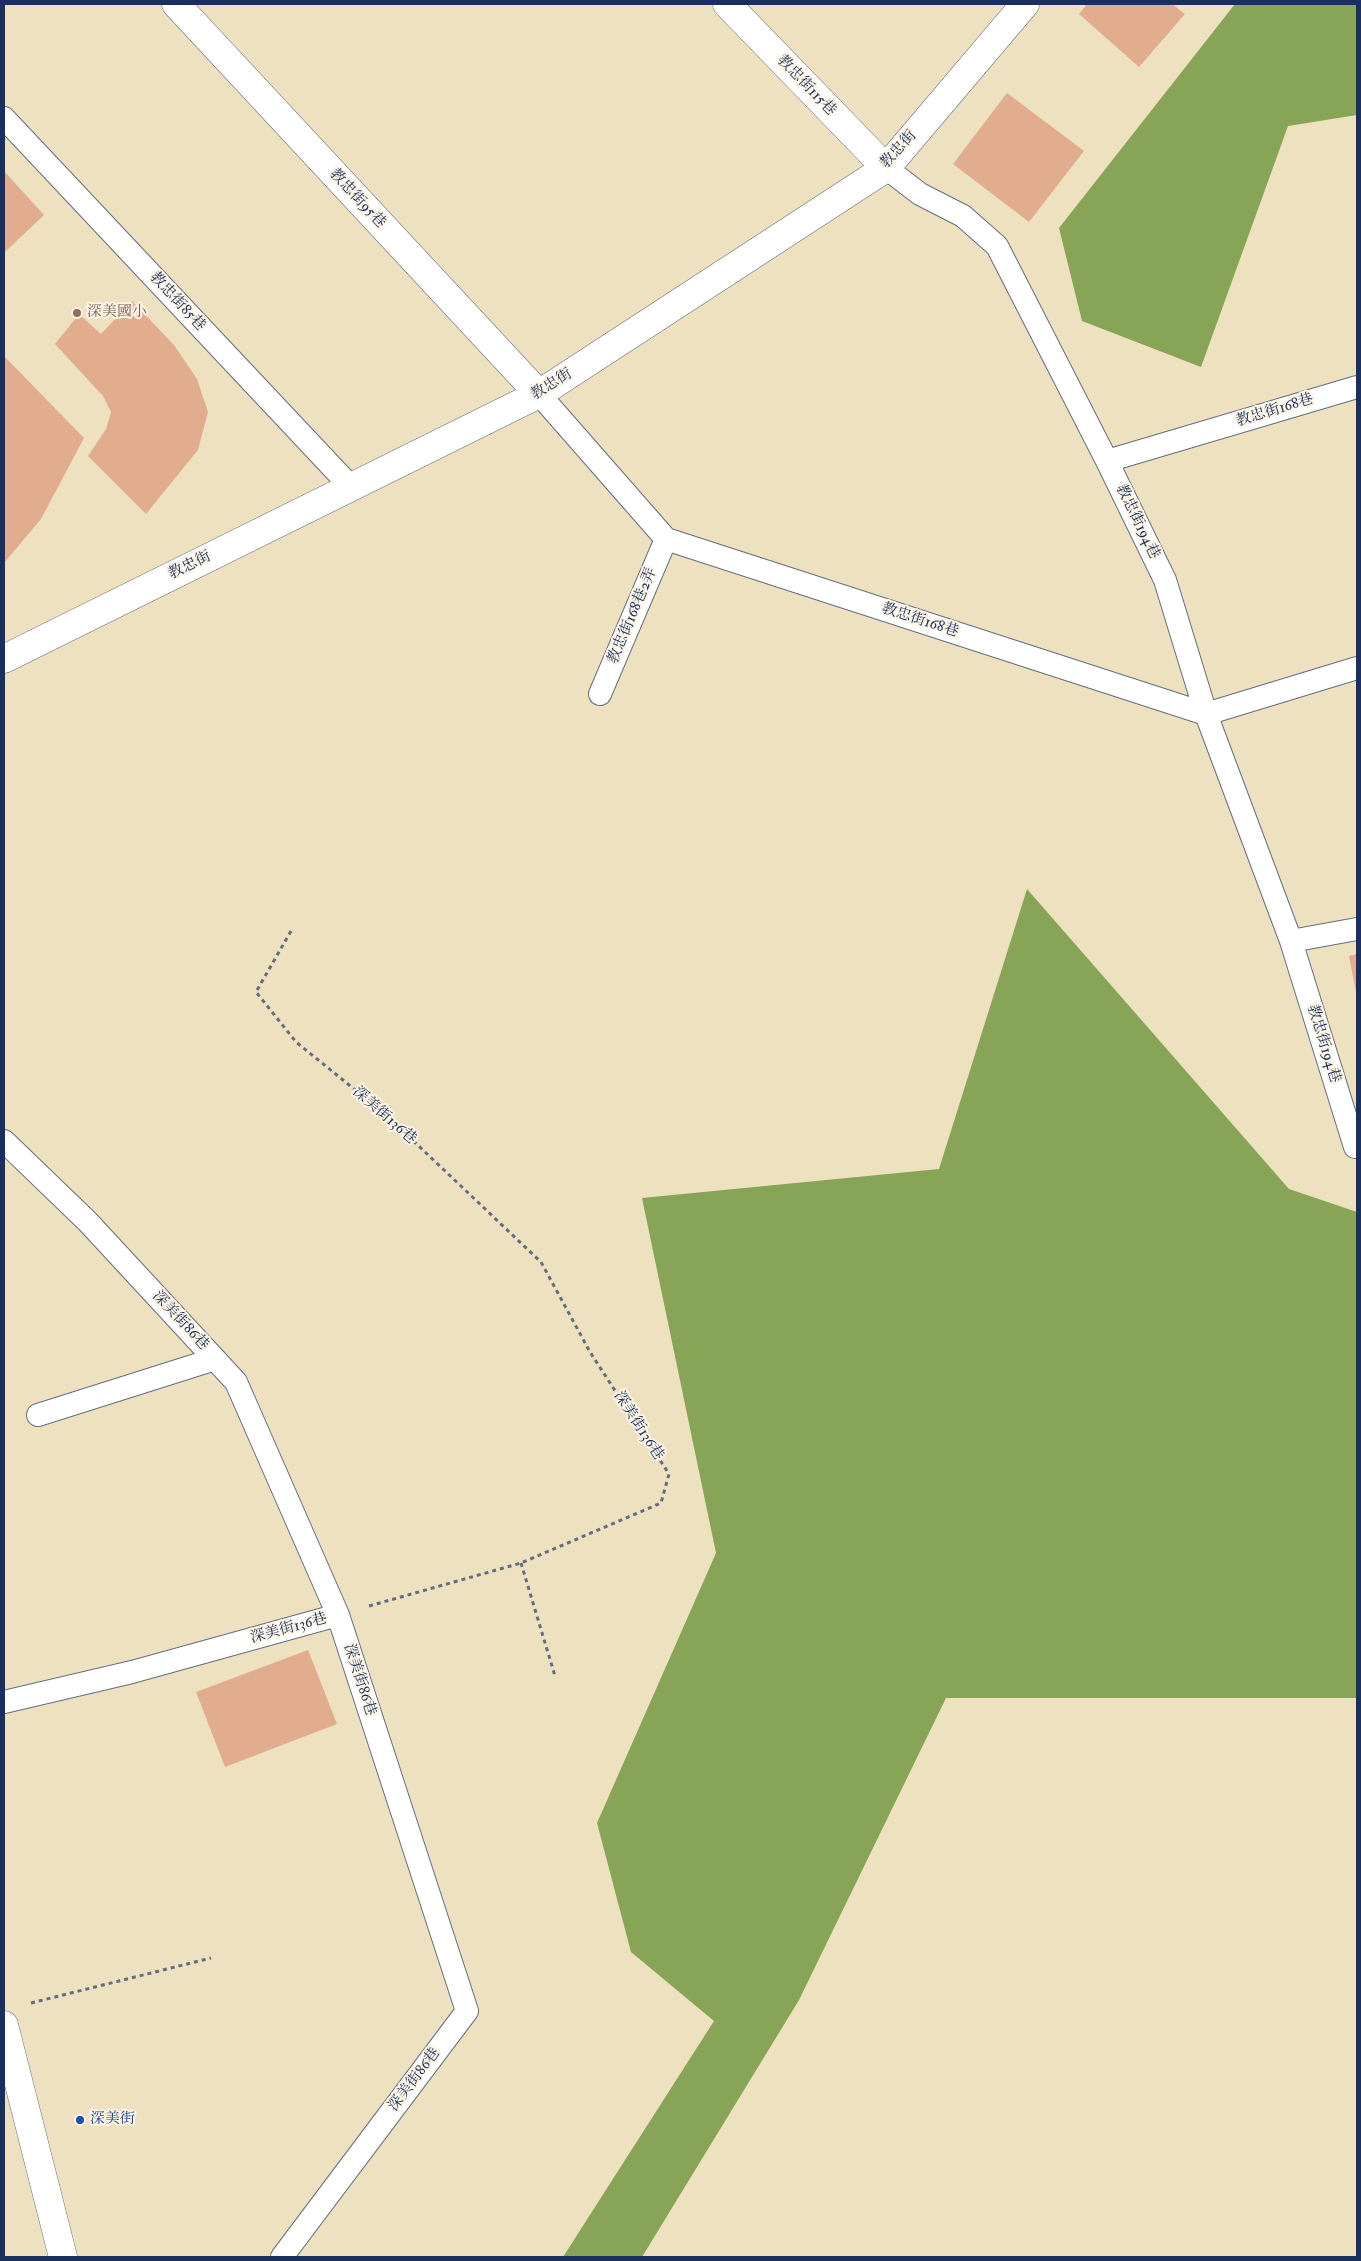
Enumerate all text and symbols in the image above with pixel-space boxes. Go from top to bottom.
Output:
street label: 教忠街115巷 [773,52,839,120]
street label: 教忠街 [877,127,921,173]
street label: 教忠街95巷 [325,166,389,232]
street label: 教忠街85巷 [145,269,209,335]
place label: 深美國小 [87,304,147,322]
marker: 深美國小 [71,307,83,319]
street label: 教忠街 [528,365,576,405]
street label: 教忠街168巷 [1234,391,1316,431]
street label: 教忠街194巷 [1111,482,1163,562]
street label: 教忠街 [166,548,214,584]
street label: 教忠街168巷2弄 [605,565,661,667]
street label: 教忠街168巷 [879,600,961,642]
street label: 教忠街194巷 [1303,1003,1343,1085]
street label: 深美街136巷 [348,1083,420,1149]
street label: 深美街86巷 [148,1288,212,1354]
street label: 深美街136巷 [609,1388,667,1464]
street label: 深美街136巷 [249,1610,329,1648]
street label: 深美街86巷 [339,1642,379,1718]
street label: 深美街86巷 [385,2045,445,2115]
place label: 深美街 [90,2111,135,2129]
marker: 深美街 [74,2114,86,2126]

